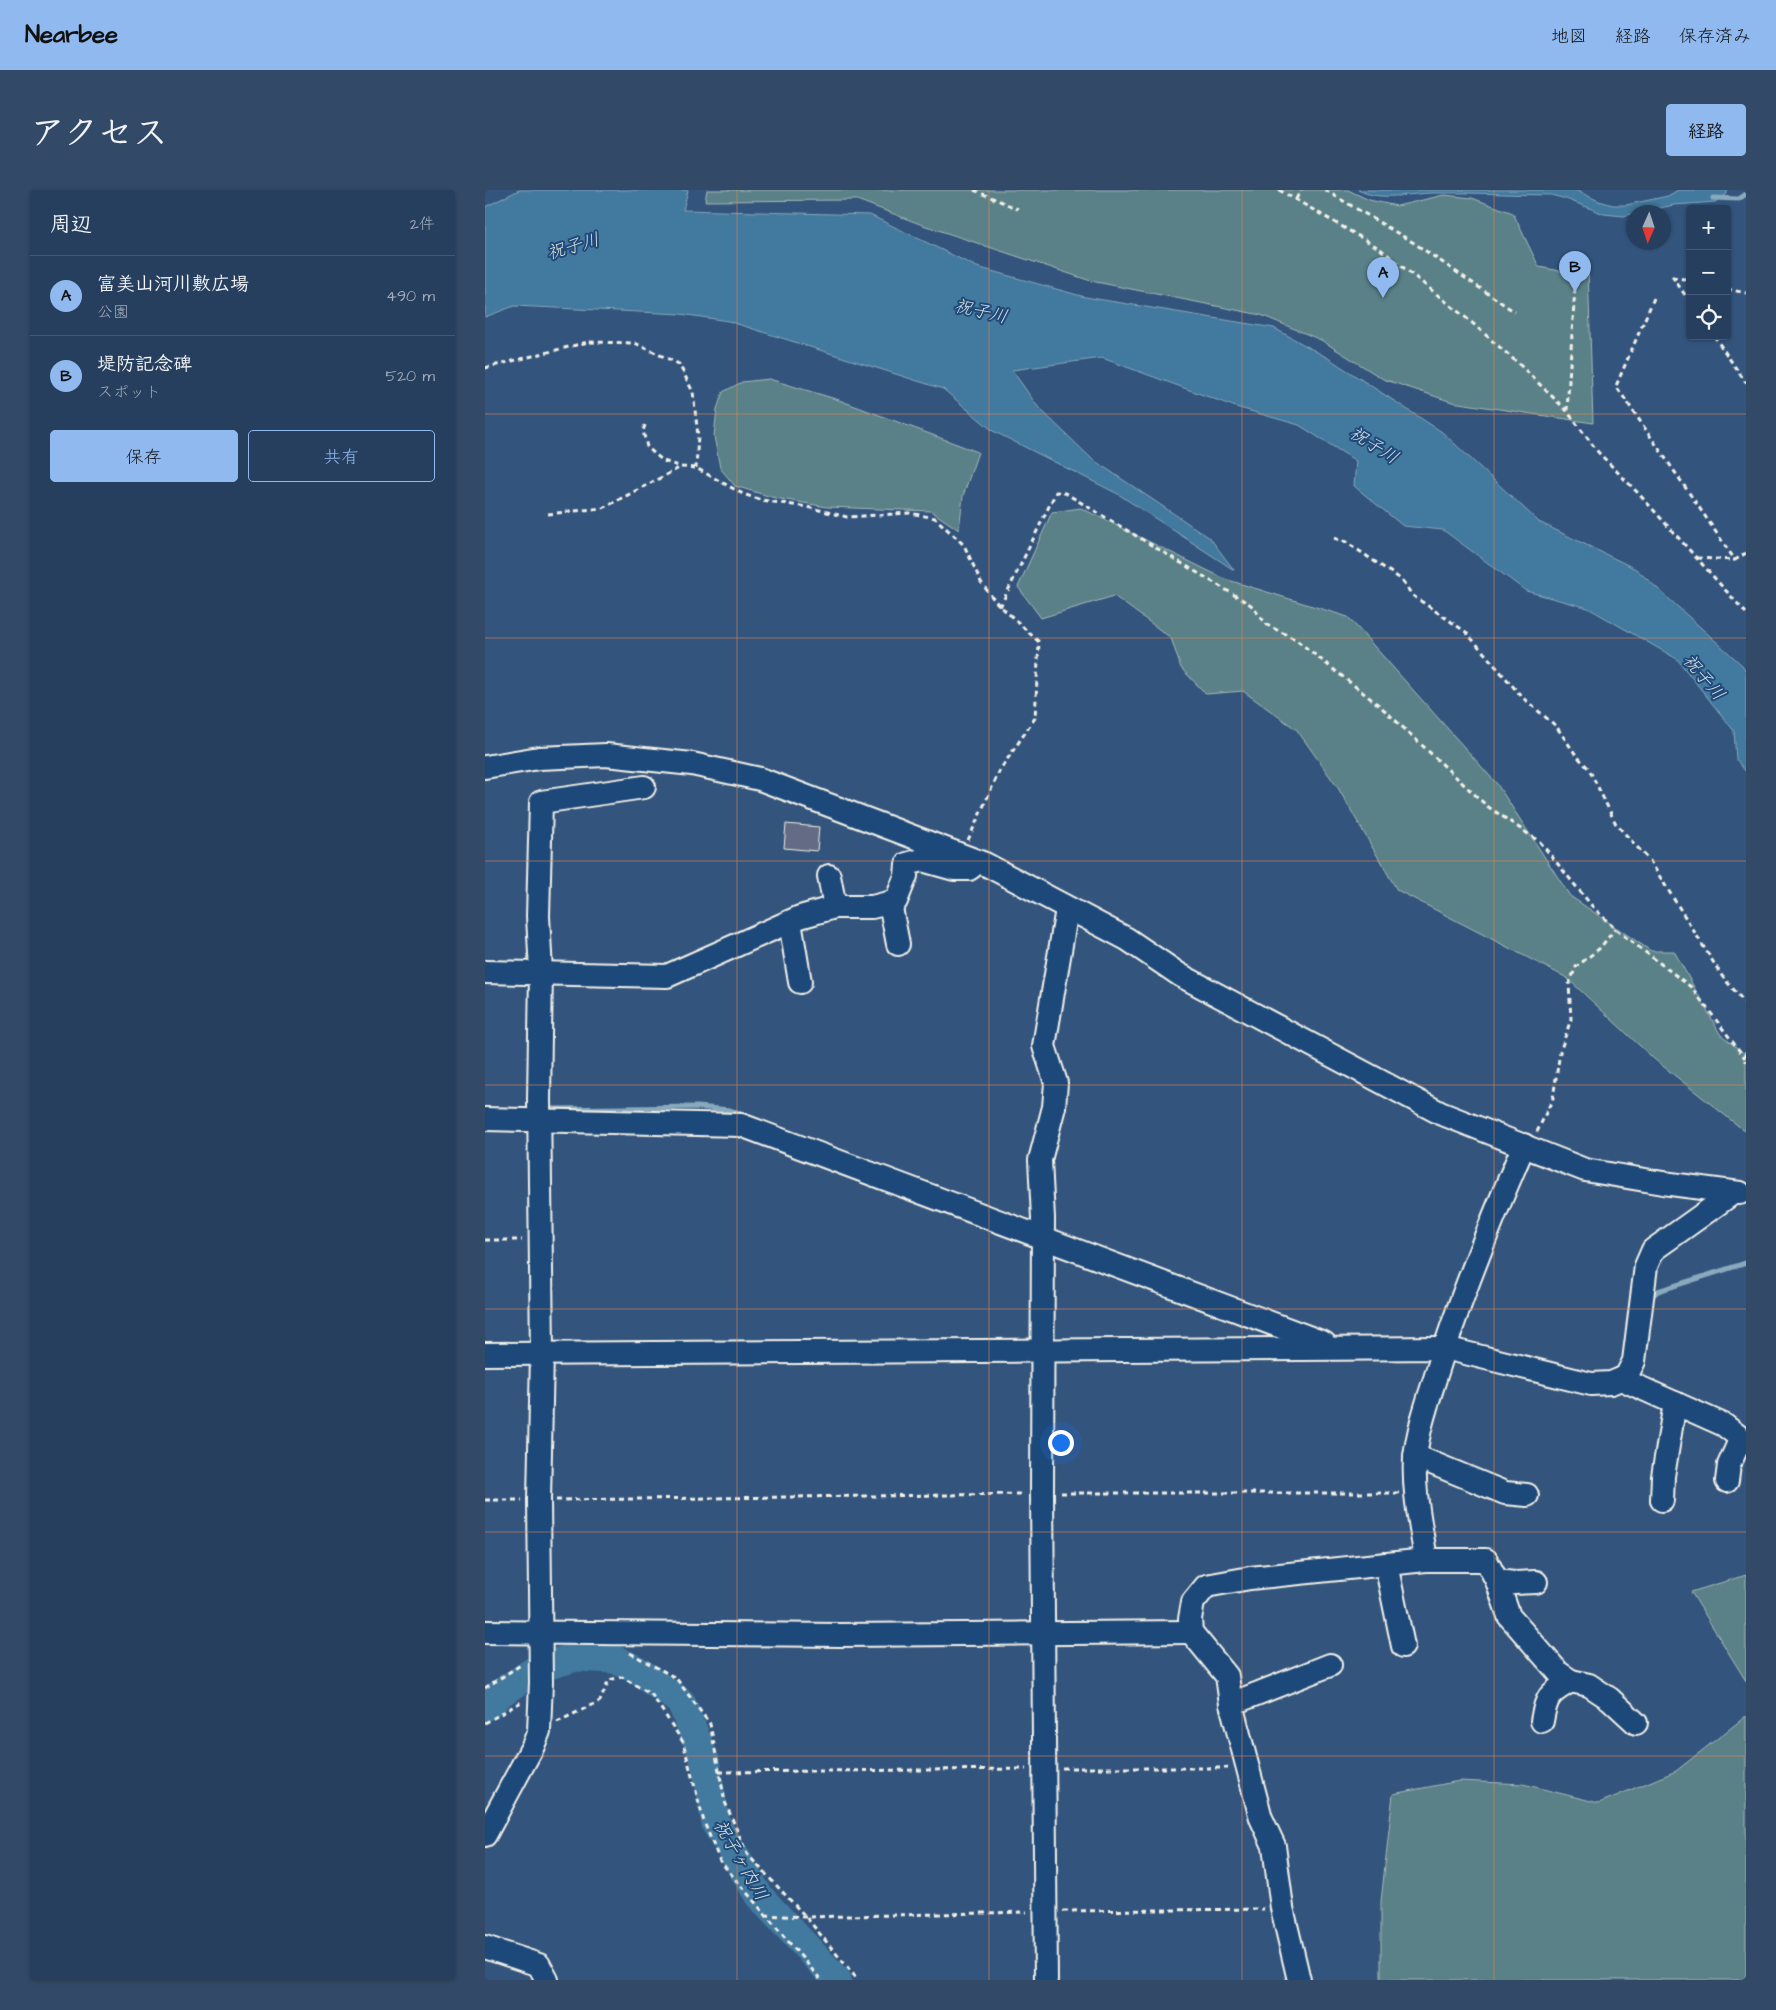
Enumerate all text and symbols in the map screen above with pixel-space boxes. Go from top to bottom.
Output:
text: Nearbee [25,18,118,52]
text: 地図 [1551,24,1587,49]
text: 経路 [1615,24,1651,49]
text: 保存済み [1679,24,1751,49]
button: 経路 [1666,104,1746,156]
text: アクセス [30,109,168,158]
north arrow [1626,205,1671,250]
map controls [1686,205,1731,340]
button: + [1686,205,1731,250]
text: 周辺 [50,210,92,239]
text: 2件 [410,213,435,235]
water label: 祝子川 [544,227,603,266]
button: − [1686,250,1731,295]
pin: B [1559,251,1591,292]
pin: A [1367,257,1399,298]
text: 富美山河川敷広場 [97,271,249,298]
text: A [61,285,71,307]
text: 490 m [386,285,435,307]
water label: 祝子川 [952,293,1010,330]
button: locate [1686,295,1731,340]
text: 公園 [97,301,129,323]
text: 堤防記念碑 [97,351,192,378]
text: B [60,365,72,387]
text: 520 m [386,365,435,387]
text: スポット [97,381,161,403]
water label: 祝子川 [1344,421,1403,470]
button: 保存 [50,430,238,482]
button: 共有 [248,430,435,482]
water label: 祝子川 [1677,649,1731,706]
your location [1048,1430,1074,1456]
water label: 祝子ヶ内川 [707,1815,774,1905]

